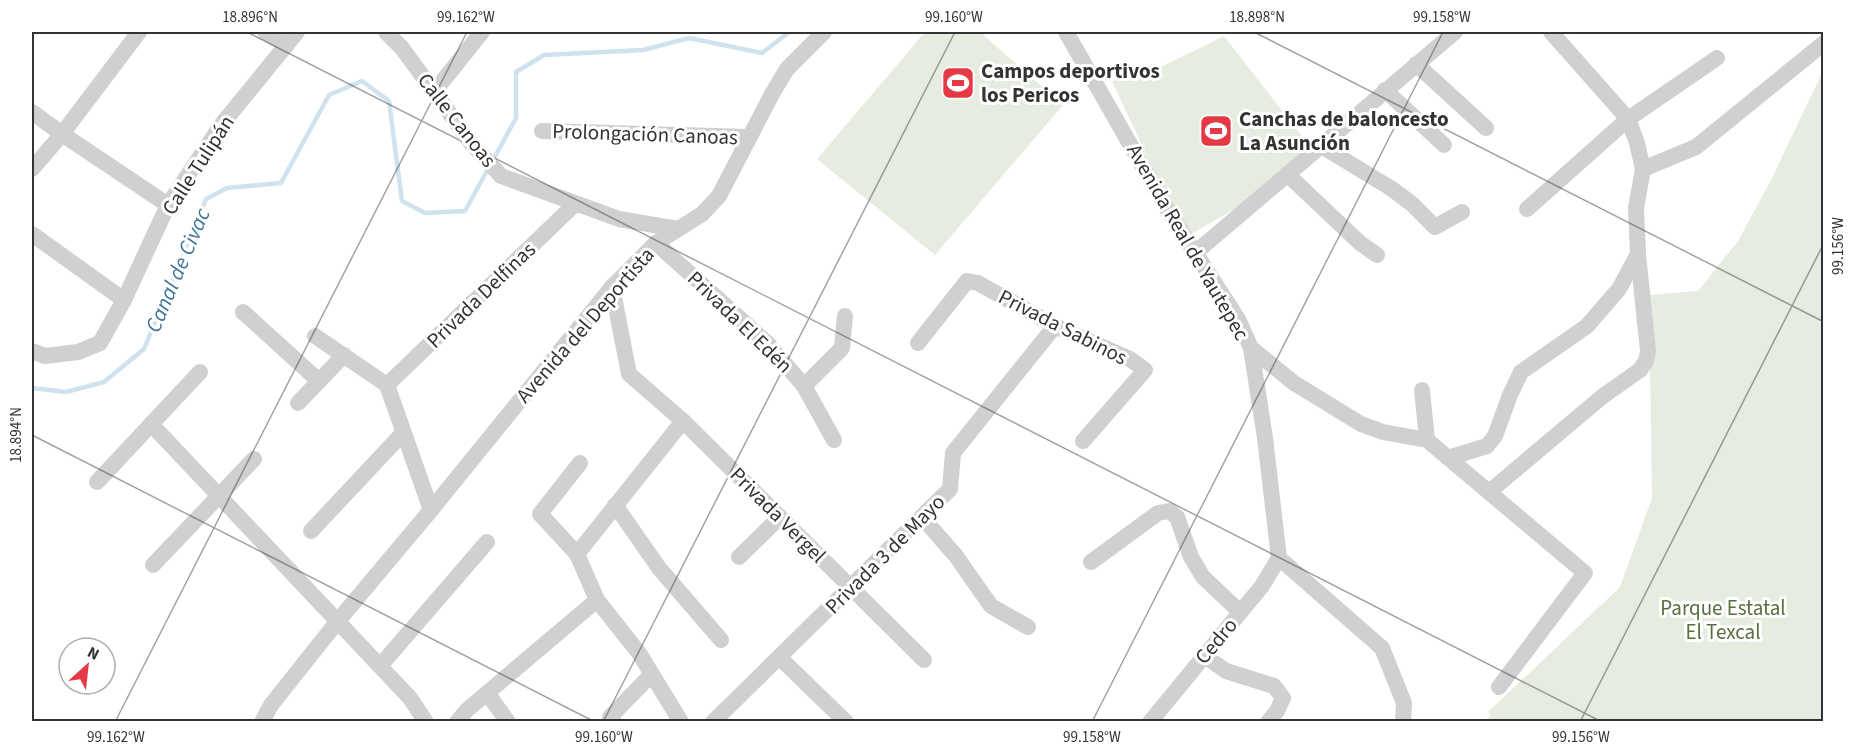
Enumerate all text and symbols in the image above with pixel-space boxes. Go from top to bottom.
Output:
text: 18.896°N [222,7,278,28]
text: 99.162°W [437,7,495,28]
text: 99.160°W [925,7,983,28]
text: 18.898°N [1229,7,1285,28]
text: 99.158°W [1413,7,1471,28]
place label: Campos deportivos los Pericos [981,56,1160,110]
sports icon: Campos deportivos los Pericos [940,65,976,101]
street label: Calle Canoas [411,66,504,174]
place label: Canchas de baloncesto La Asunción [1239,104,1449,158]
street label: Calle Tulipán [154,109,242,221]
sports icon: Canchas de baloncesto La Asunción [1198,113,1234,149]
street label: Prolongación Canoas [552,116,739,152]
street label: Avenida Real de Yautepec [1119,138,1257,346]
water label: Canal de Civac [137,203,219,338]
text: 99.156°W [1828,217,1849,275]
street label: Privada Delfinas [420,235,542,355]
street label: Avenida del Deportista [509,241,661,409]
street label: Privada El Edén [681,264,799,380]
street label: Privada Sabinos [993,282,1133,372]
text: 18.894°N [6,407,27,463]
street label: Privada Vergel [723,460,833,570]
street label: Privada 3 de Mayo [818,487,952,621]
park label: Parque Estatal El Texcal [1660,593,1786,647]
street label: Cedro [1188,611,1244,671]
north arrow [57,636,117,696]
text: N [84,641,103,666]
text: 99.162°W [87,727,145,748]
text: 99.160°W [575,727,633,748]
text: 99.158°W [1063,727,1121,748]
text: 99.156°W [1552,727,1610,748]

